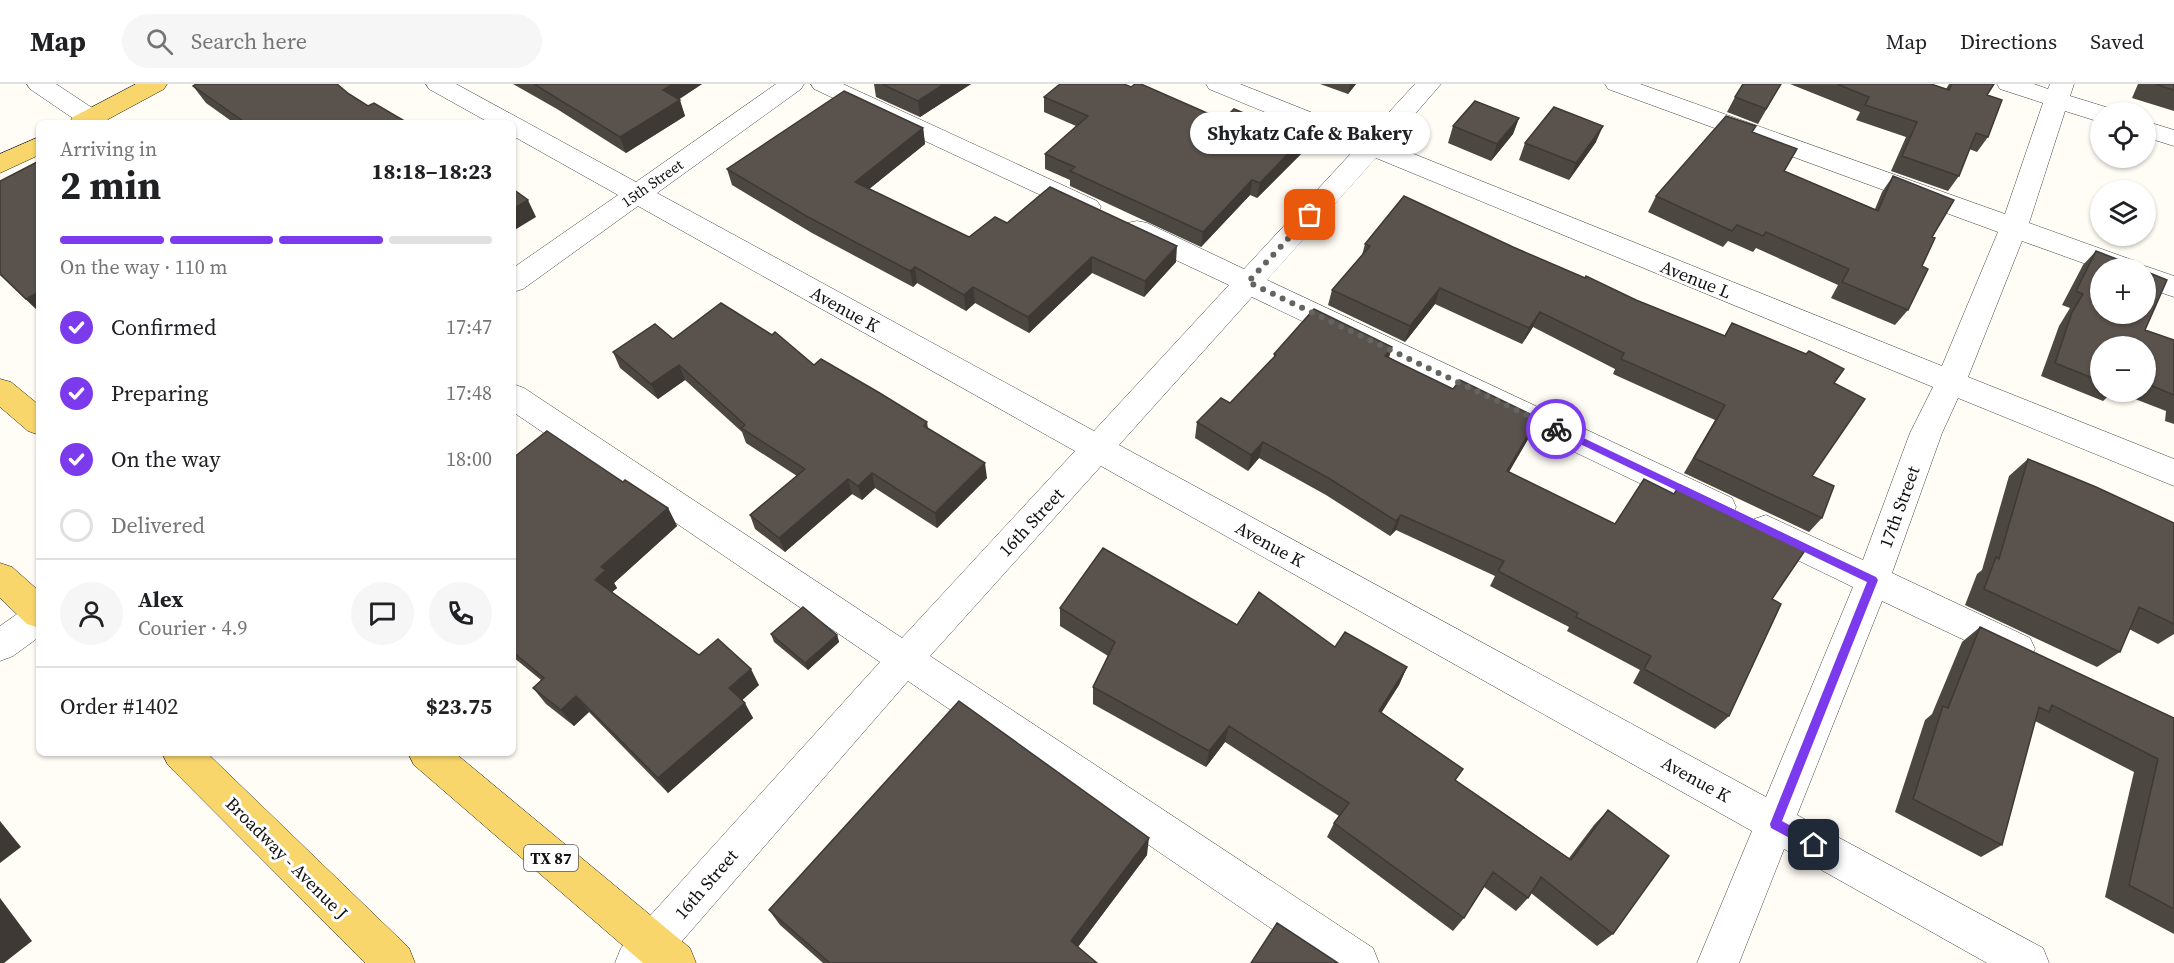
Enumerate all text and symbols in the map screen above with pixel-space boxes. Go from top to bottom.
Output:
search box [122,14,542,68]
text: Map [30,22,86,60]
icon: search [143,25,176,58]
text: Search here [191,26,307,56]
text: Map [1886,27,1927,56]
text: Directions [1960,27,2057,56]
text: Saved [2090,27,2144,56]
map controls [2090,102,2156,402]
button: locate [2090,102,2156,168]
callout: Shykatz Cafe & Bakery [1190,113,1430,155]
text: Shykatz Cafe & Bakery [1207,119,1413,147]
text: Arriving in [60,135,157,163]
street label: 15th Street [617,154,687,212]
text: 18:18–18:23 [372,156,492,186]
text: 2 min [60,159,161,212]
button: layers [2090,180,2156,246]
pin [1284,189,1335,240]
icon: bag [1293,198,1326,231]
text: On the way · 110 m [60,253,227,281]
street label: Avenue L [1657,254,1735,304]
button: + [2090,258,2156,324]
street label: Avenue K [806,280,884,338]
icon: check [60,311,93,344]
text: Confirmed [111,312,216,342]
text: 17:47 [446,313,492,341]
button: − [2090,336,2156,402]
icon: check [60,377,93,410]
text: Preparing [111,378,208,408]
text: 17:48 [446,379,492,407]
courier [1526,399,1586,459]
icon: bike [1540,413,1573,446]
icon: check [60,443,93,476]
text: On the way [111,444,220,474]
text: 18:00 [446,445,492,473]
street label: 17th Street [1873,462,1925,551]
street label: 16th Street [993,482,1069,562]
text: Delivered [111,510,205,540]
street label: Avenue K [1231,515,1309,573]
button: person [60,582,123,645]
button: chat [351,582,414,645]
button: phone [429,582,492,645]
text: Alex [138,584,183,614]
text: Courier · 4.9 [138,614,247,642]
text: Order #1402 [60,691,178,721]
text: $23.75 [426,691,492,721]
street label: Avenue K [1657,750,1735,808]
street label: Broadway - Avenue J [220,791,354,925]
pin [1788,819,1839,870]
icon: home [1797,828,1830,861]
street label: 16th Street [669,843,744,924]
road number: TX 87 [524,845,578,871]

